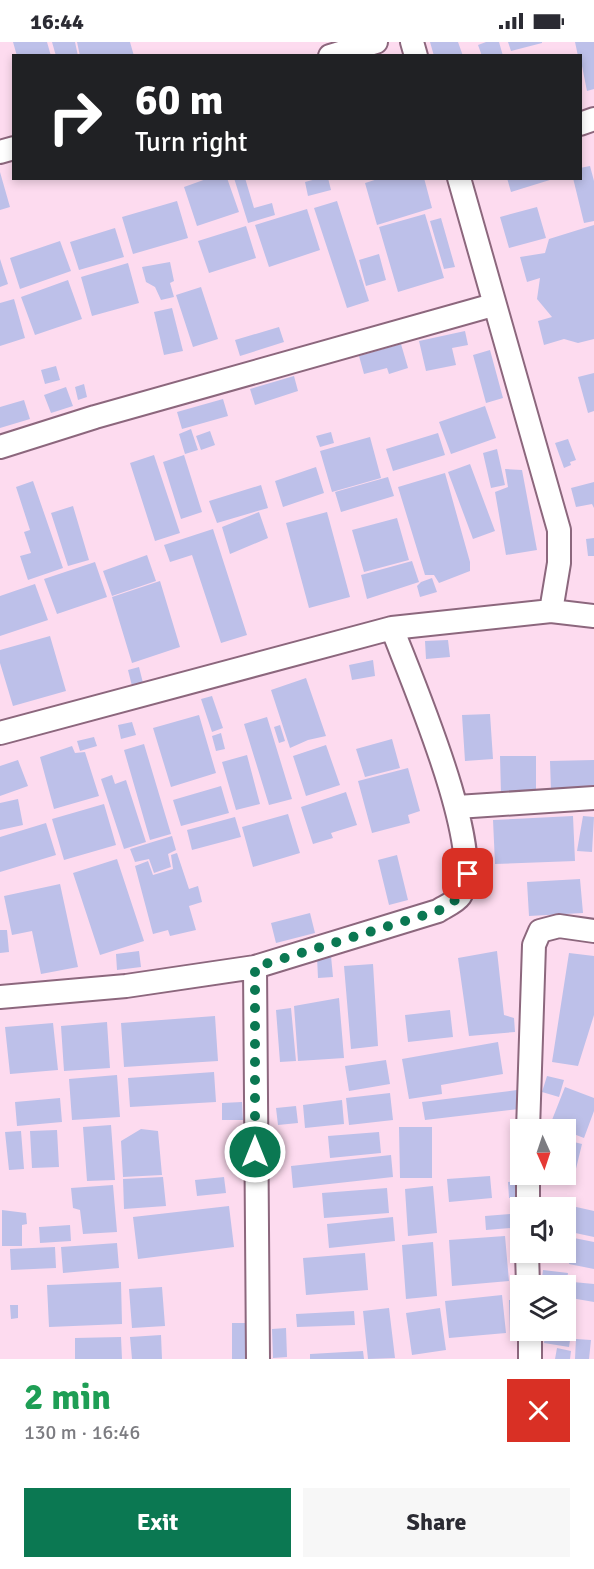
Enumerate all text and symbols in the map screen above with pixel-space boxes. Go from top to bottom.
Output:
text: 16:44 [30,8,84,35]
text: 60 m [135,75,224,126]
icon: right [36,78,114,156]
text: Turn right [135,126,248,159]
pin [442,848,493,899]
icon: arrive [451,857,484,890]
north arrow [510,1119,576,1185]
map controls [510,1119,576,1341]
position arrow [223,1120,287,1184]
button: sound [510,1197,576,1263]
button: layers [510,1275,576,1341]
text: 2 min [24,1375,111,1420]
button: close [507,1379,570,1442]
text: 130 m · 16:46 [24,1420,140,1445]
button: Exit [24,1488,291,1557]
button: Share [303,1488,570,1557]

